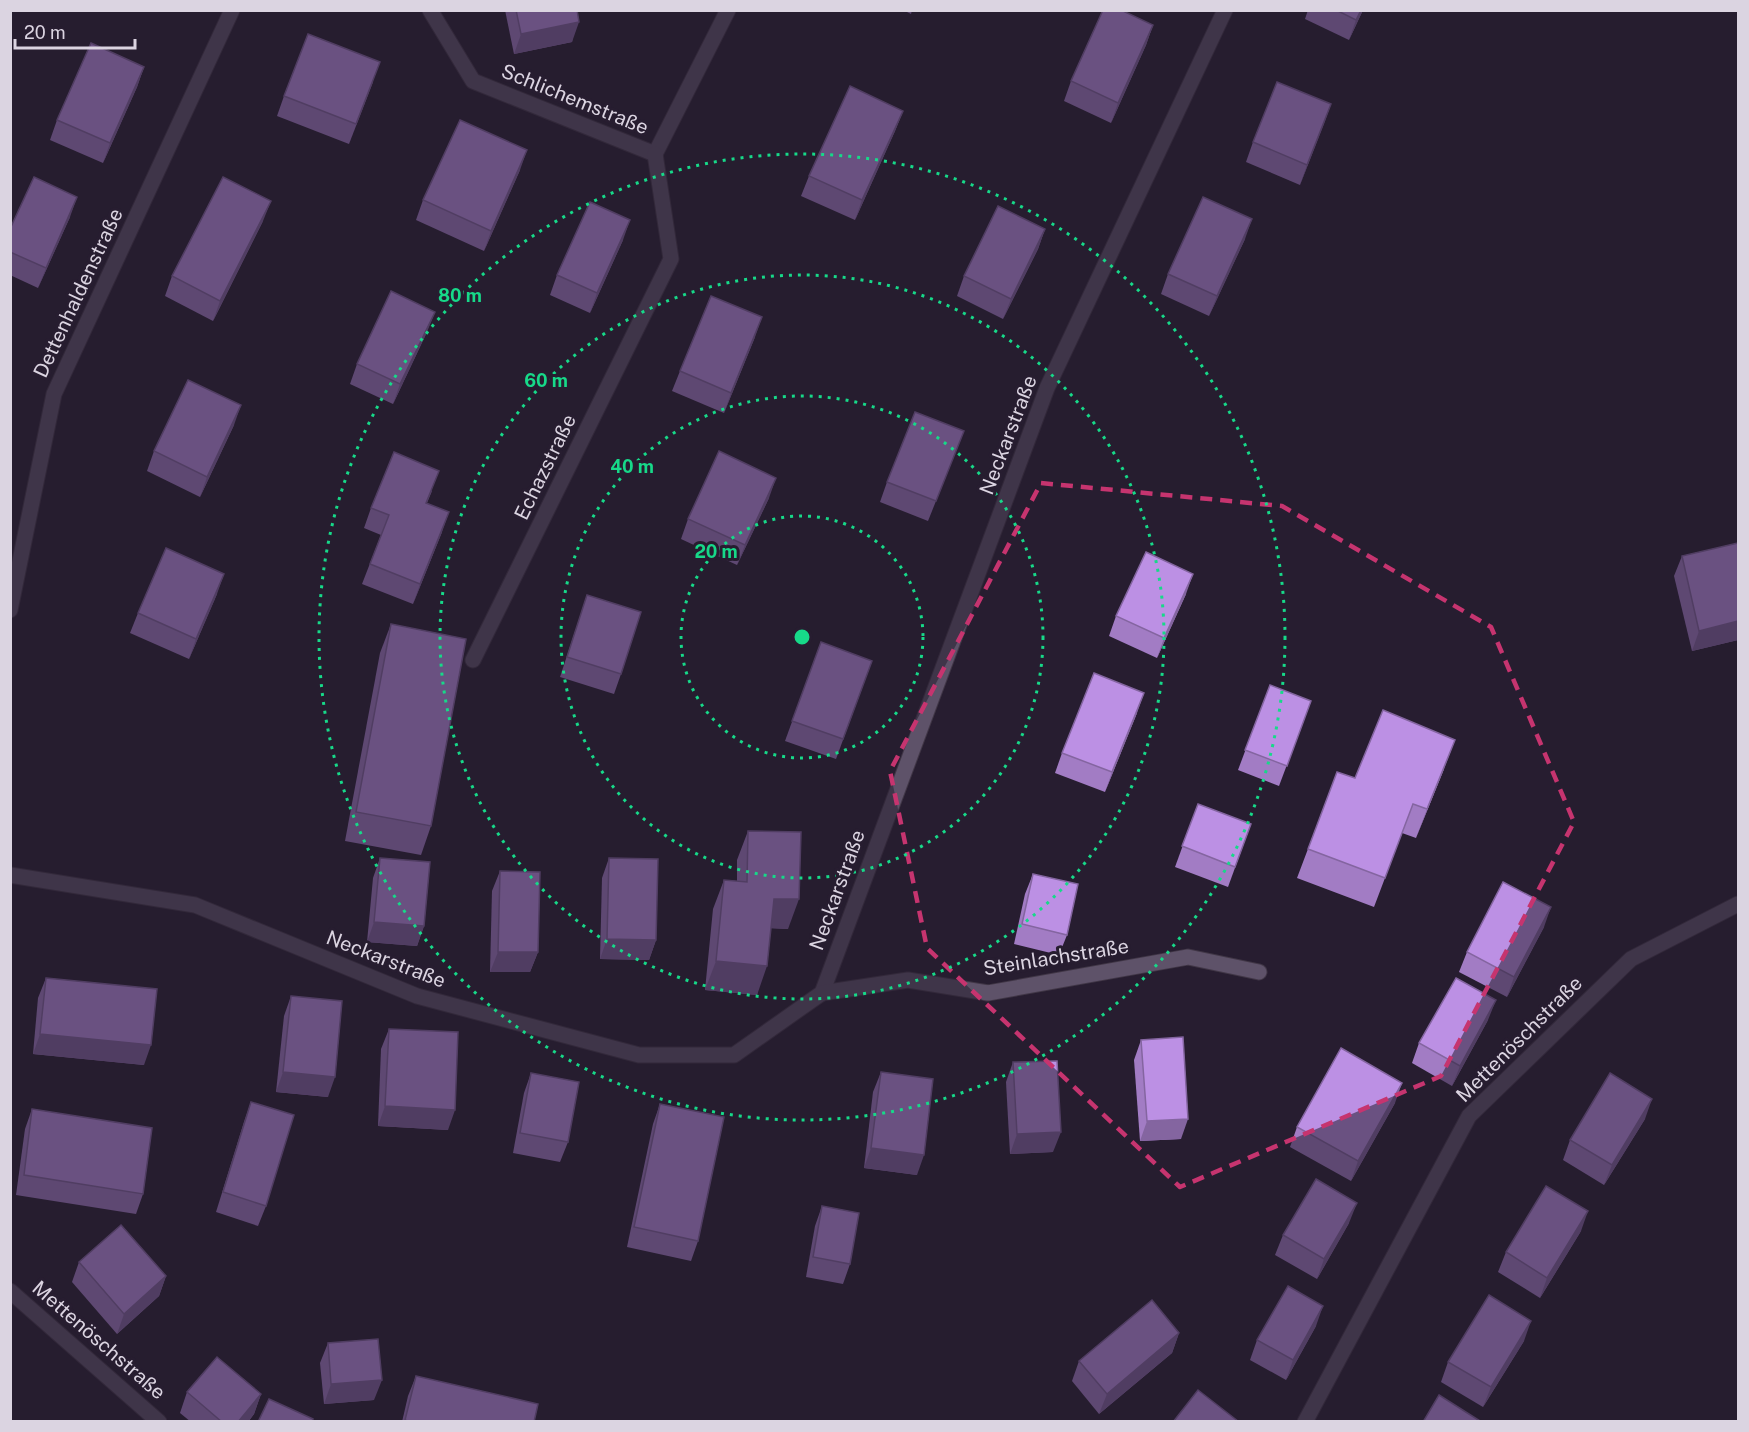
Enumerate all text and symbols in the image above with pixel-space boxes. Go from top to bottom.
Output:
scale bar [15,12,135,50]
text: 20 m [24,22,66,43]
street label: Schlichemstraße [498,59,652,139]
street label: Dettenhaldenstraße [28,205,128,381]
text: 80 m [438,285,482,306]
text: 60 m [524,370,568,391]
street label: Neckarstraße [974,372,1042,498]
street label: Echazstraße [509,410,581,524]
text: 40 m [610,456,654,477]
text: 20 m [694,541,738,562]
centre of rings [792,627,812,647]
street label: Neckarstraße [804,827,870,953]
street label: Neckarstraße [323,925,449,993]
street label: Steinlachstraße [982,934,1130,980]
street label: Mettenöschstraße [1451,971,1587,1107]
street label: Mettenöschstraße [28,1276,170,1404]

